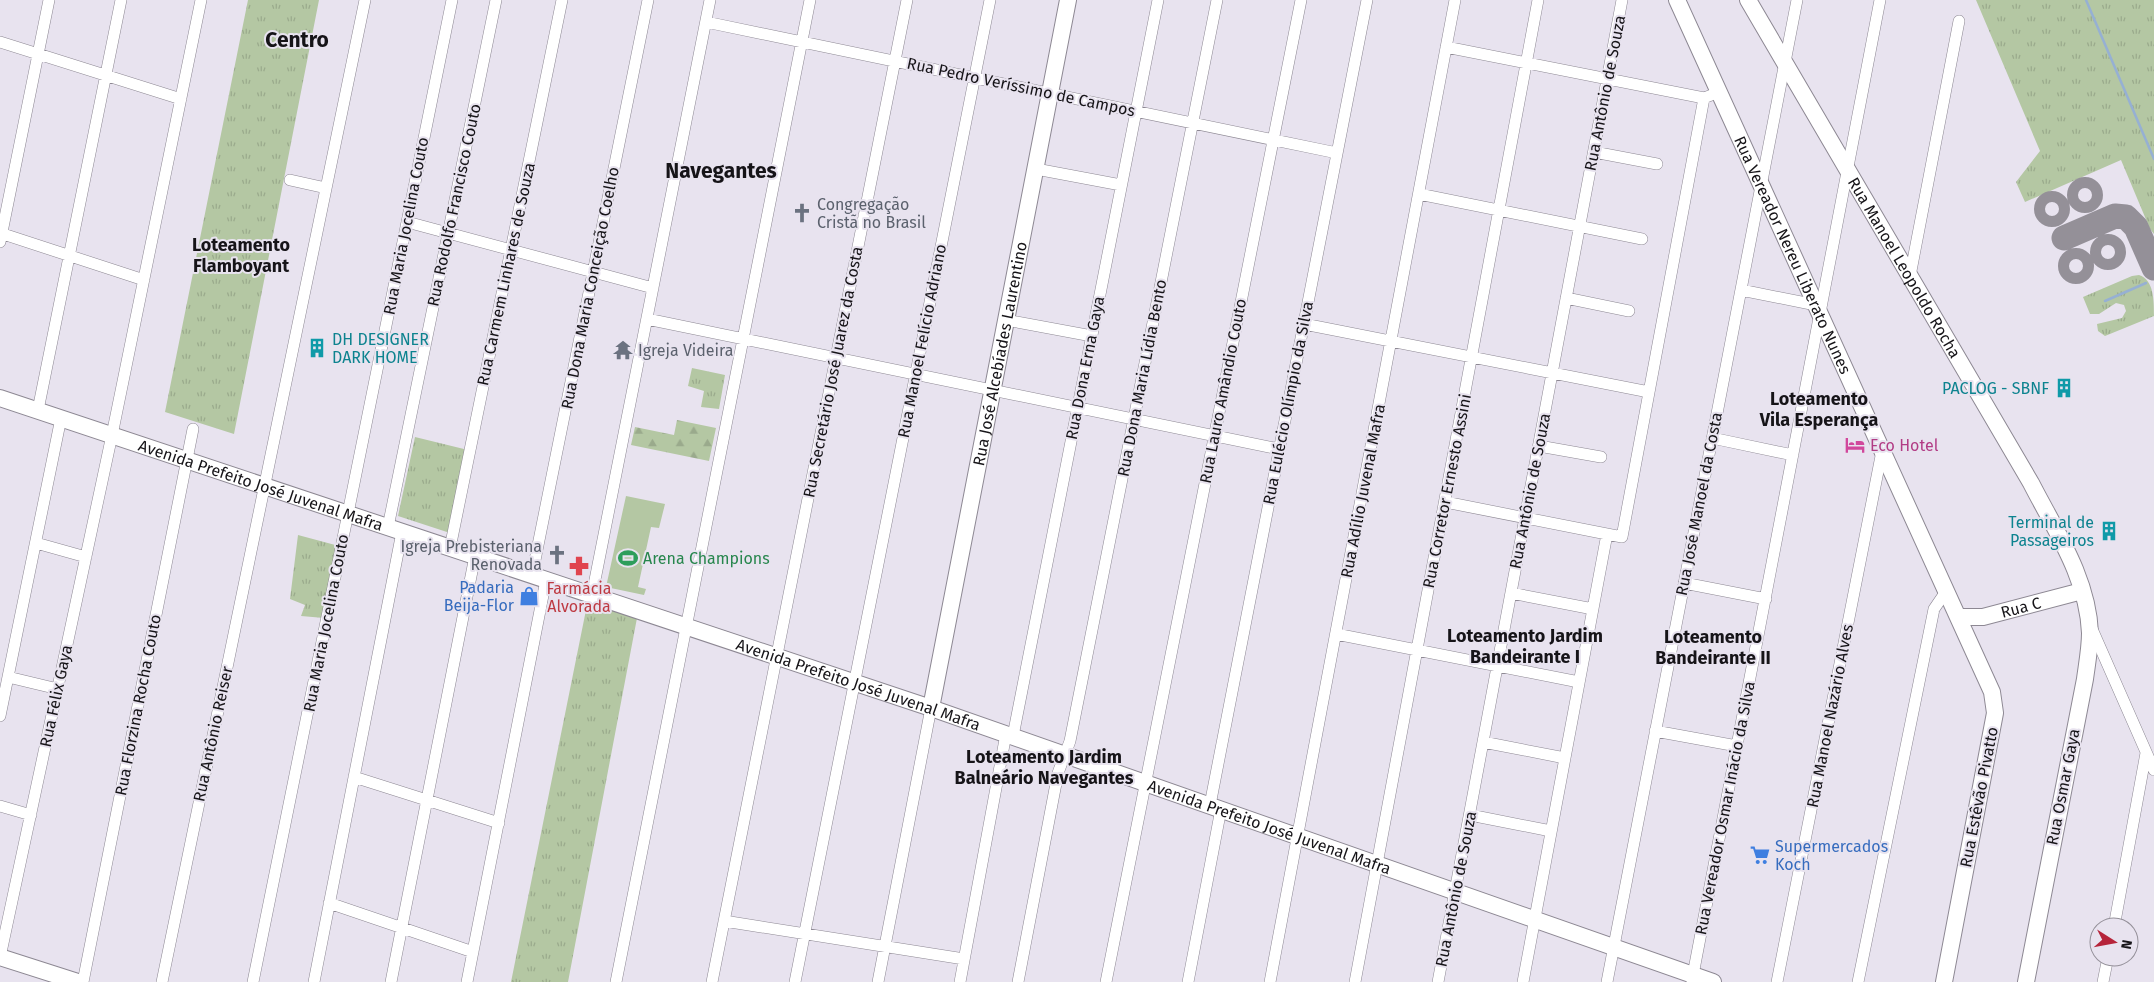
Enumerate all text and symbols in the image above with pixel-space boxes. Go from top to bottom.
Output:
street label: Rua Antônio de Souza [1581,14,1629,172]
district label: Centro [265,27,329,53]
street label: Rua Pedro Veríssimo de Campos [905,53,1137,121]
street label: Rua Rodolfo Francisco Couto [423,102,485,308]
street label: Rua Vereador Nereu Liberato Nunes [1731,133,1855,377]
street label: Rua Maria Jocelina Couto [379,135,433,317]
district label: Navegantes [665,158,777,184]
street label: Rua Carmem Linhares de Souza [473,161,539,387]
street label: Rua Dona Maria Conceição Coelho [557,165,624,411]
street label: Rua Manoel Leopoldo Rocha [1844,174,1965,361]
place label: Congregação Cristã no Brasil [817,195,926,232]
church icon: Congregação Cristã no Brasil [791,202,813,224]
district label: Loteamento Flamboyant [192,234,290,277]
street label: Rua José Alcebíades Laurentino [969,240,1031,467]
street label: Rua Manoel Felício Adriano [894,242,950,440]
street label: Rua Secretário José Juarez da Costa [799,245,867,499]
street label: Rua Dona Maria Lídia Bento [1114,278,1170,478]
street label: Rua Dona Erna Gaya [1062,295,1108,441]
street label: Rua Lauro Amândio Couto [1196,297,1250,485]
street label: Rua Eulécio Olímpio da Silva [1259,300,1317,506]
place label: DH DESIGNER DARK HOME [332,330,429,367]
building icon: DH DESIGNER DARK HOME [306,337,328,359]
temple icon: Igreja Videira [612,339,634,361]
place label: Igreja Videira [638,341,733,360]
building icon: PACLOG - SBNF [2053,377,2075,399]
place label: PACLOG - SBNF [1942,379,2049,398]
district label: Loteamento Vila Esperança [1759,388,1878,431]
street label: Rua Corretor Ernesto Assini [1419,392,1475,590]
street label: Rua Adílio Juvenal Mafra [1337,402,1389,580]
street label: Rua José Manoel da Costa [1672,411,1726,597]
street label: Rua Antônio de Souza [1506,412,1554,570]
hotel icon: Eco Hotel [1844,434,1866,456]
street label: Avenida Prefeito José Juvenal Mafra [136,435,386,534]
place label: Eco Hotel [1870,436,1939,455]
place label: Terminal de Passageiros [2008,513,2094,550]
building icon: Terminal de Passageiros [2098,520,2120,542]
street label: Rua Maria Jocelina Couto [299,532,353,714]
place label: Igreja Prebisteriana Renovada [401,537,542,574]
church icon: Igreja Prebisteriana Renovada [546,544,568,566]
sports icon: Arena Champions [617,547,639,569]
place label: Arena Champions [643,549,770,568]
pharmacy icon: Farmácia Alvorada [568,555,590,577]
place label: Padaria Beija-Flor [444,578,515,615]
place label: Farmácia Alvorada [546,579,612,616]
shop icon: Padaria Beija-Flor [518,585,540,607]
street label: Rua C [1999,593,2043,621]
street label: Rua Florzina Rocha Couto [111,613,165,797]
street label: Rua Manoel Nazário Alves [1803,623,1857,809]
district label: Loteamento Jardim Bandeirante I [1447,625,1603,668]
district label: Loteamento Bandeirante II [1655,626,1771,669]
street label: Avenida Prefeito José Juvenal Mafra [734,634,983,734]
street label: Rua Félix Gaya [36,643,76,749]
street label: Rua Antônio Reiser [189,664,237,803]
street label: Rua Vereador Osmar Inácio da Silva [1691,680,1759,936]
street label: Rua Estêvão Pivatto [1956,725,2002,869]
street label: Rua Osmar Gaya [2042,727,2084,847]
district label: Loteamento Jardim Balneário Navegantes [955,746,1134,789]
street label: Avenida Prefeito José Juvenal Mafra [1145,775,1394,878]
street label: Rua Antônio de Souza [1432,810,1480,968]
place label: Supermercados Koch [1775,837,1888,874]
supermarket icon: Supermercados Koch [1749,844,1771,866]
north arrow [2089,917,2139,967]
text: N [2117,938,2136,951]

